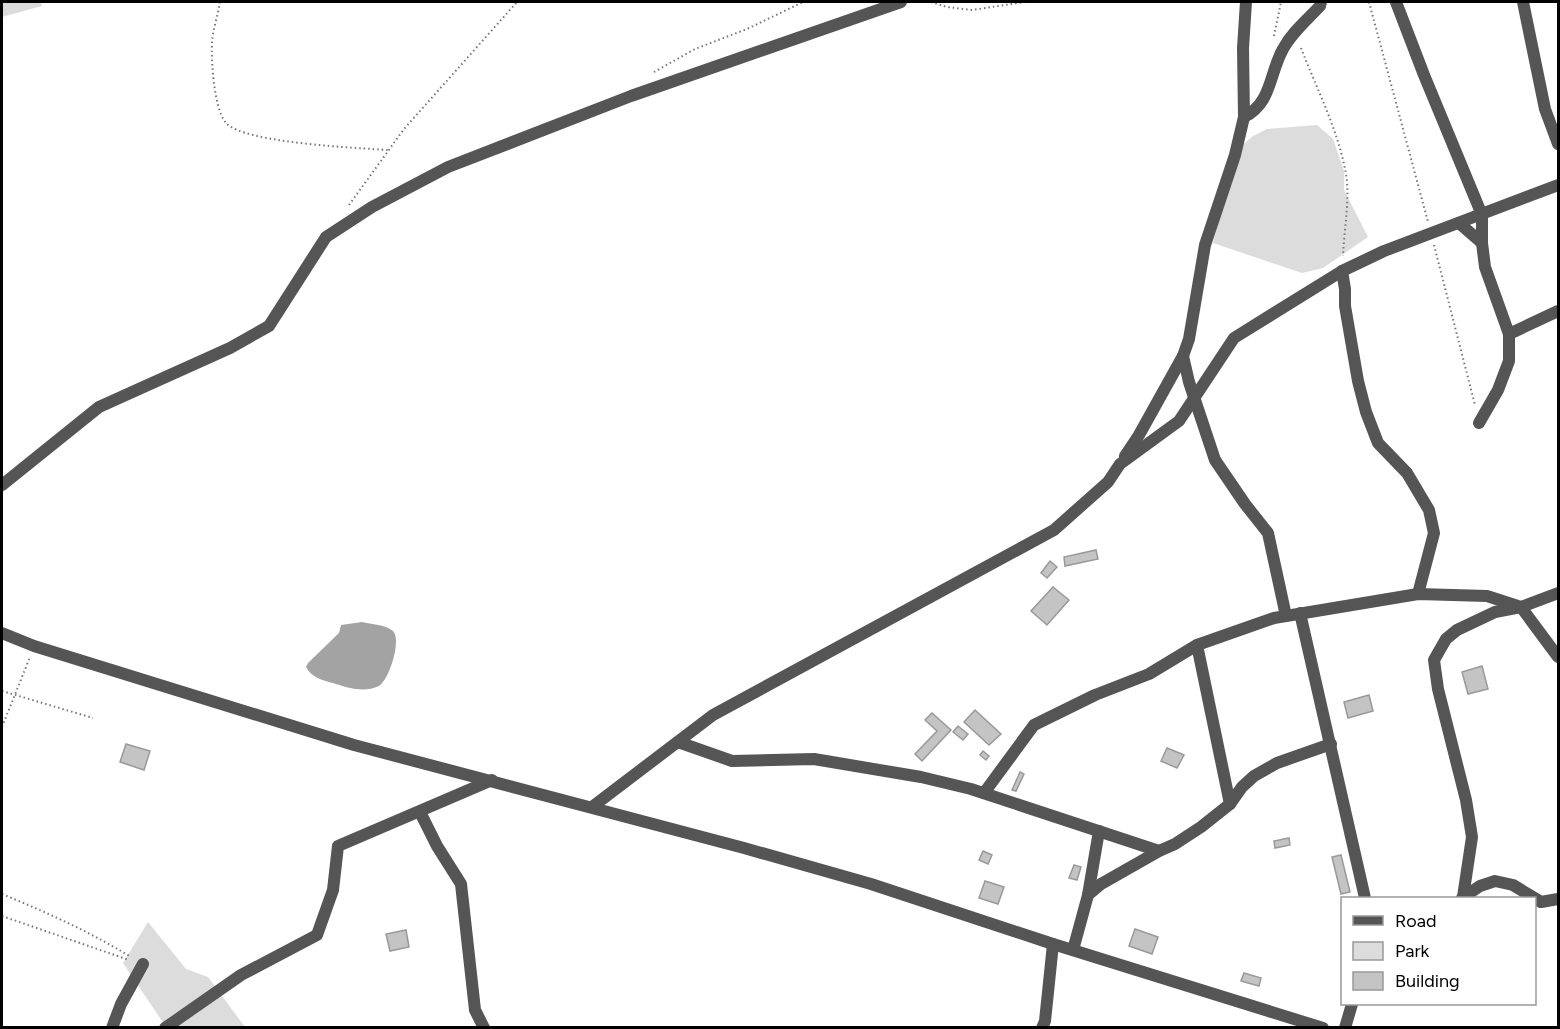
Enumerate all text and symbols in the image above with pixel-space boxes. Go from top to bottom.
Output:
legend [1341,897,1536,1005]
text: Road [1395,910,1436,932]
text: Park [1395,940,1430,962]
text: Building [1395,970,1460,992]

